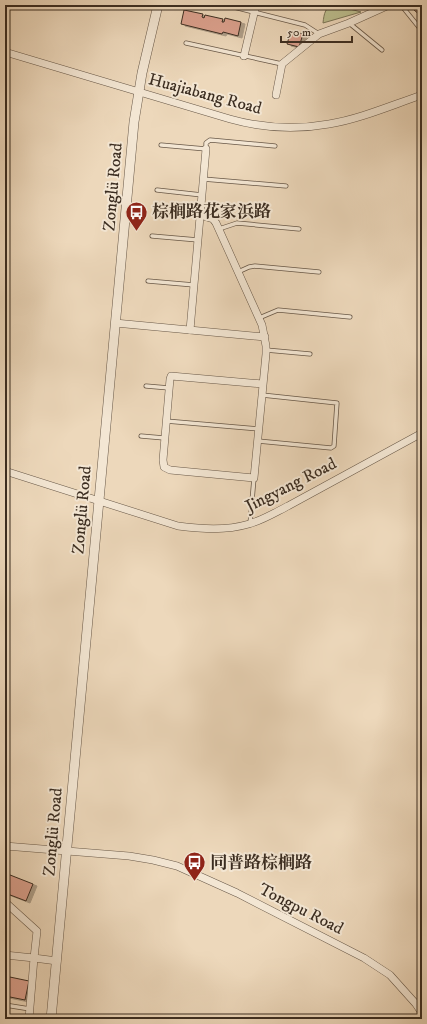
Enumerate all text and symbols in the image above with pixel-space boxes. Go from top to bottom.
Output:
scale bar [281,18,352,44]
text: 50 m [287,25,311,40]
street label: Huajiabang Road [146,68,264,120]
street label: Zonglü Road [98,141,128,232]
bus stop icon: 棕榈路花家浜路 [123,199,149,232]
place label: 棕榈路花家浜路 [152,201,271,223]
street label: Jingyang Road [240,452,341,518]
street label: Zonglü Road [67,464,97,555]
street label: Zonglü Road [38,786,68,877]
bus stop icon: 同普路棕榈路 [181,850,207,883]
place label: 同普路棕榈路 [210,852,312,874]
street label: Tongpu Road [255,878,347,940]

